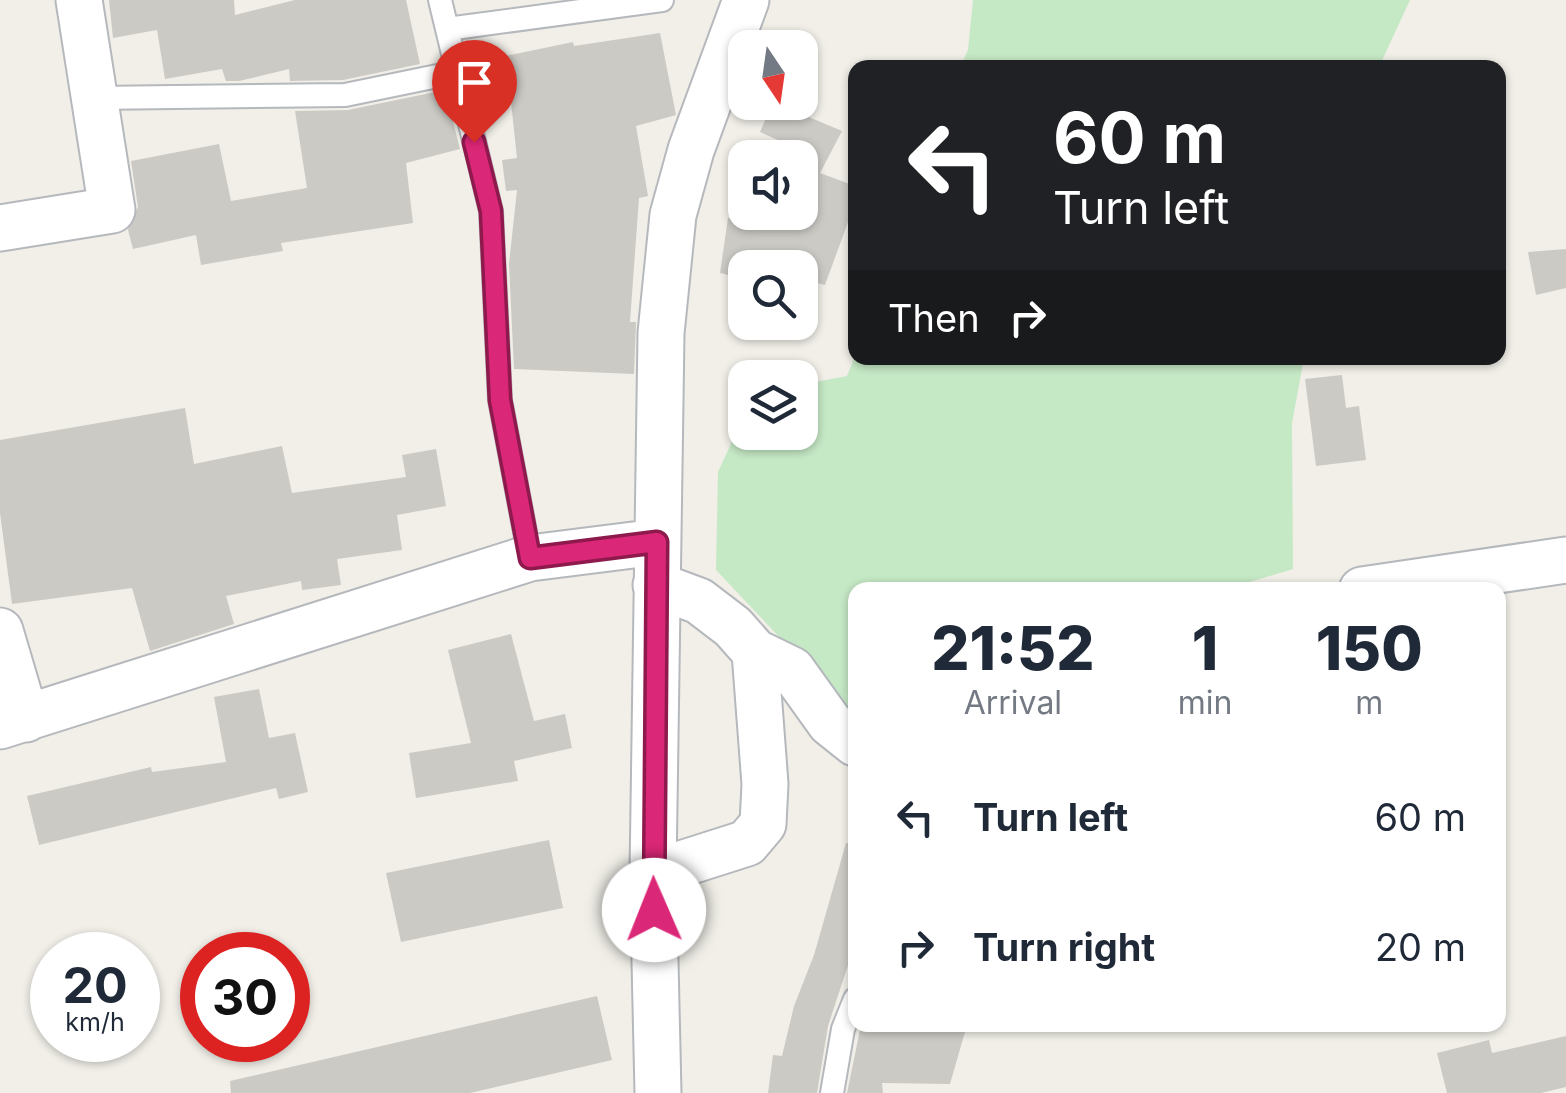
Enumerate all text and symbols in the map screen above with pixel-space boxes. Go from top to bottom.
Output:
north arrow [728,30,818,120]
map controls [728,30,818,450]
pin [432,40,517,143]
icon: arrive [447,55,502,110]
text: 60 m [1053,95,1226,180]
icon: left [888,100,1018,230]
button: sound [728,140,818,230]
text: Turn left [1053,180,1229,235]
button: search [728,250,818,340]
icon: right [1000,290,1055,345]
text: Then [888,295,980,341]
button: layers [728,360,818,450]
text: 21:52 [931,612,1095,684]
text: 1 [1192,612,1218,684]
text: 150 [1316,612,1423,684]
text: Arrival [964,683,1062,722]
text: min [1178,683,1232,722]
text: m [1355,683,1383,722]
icon: left [888,790,943,845]
text: Turn left [973,794,1128,840]
text: 60 m [1374,794,1466,840]
position arrow [602,858,706,962]
icon: right [888,920,943,975]
text: Turn right [973,924,1155,970]
text: 20 m [1375,924,1466,970]
speed limit sign: 30 [180,932,310,1062]
text: 20 [62,955,128,1015]
text: km/h [65,1007,125,1037]

